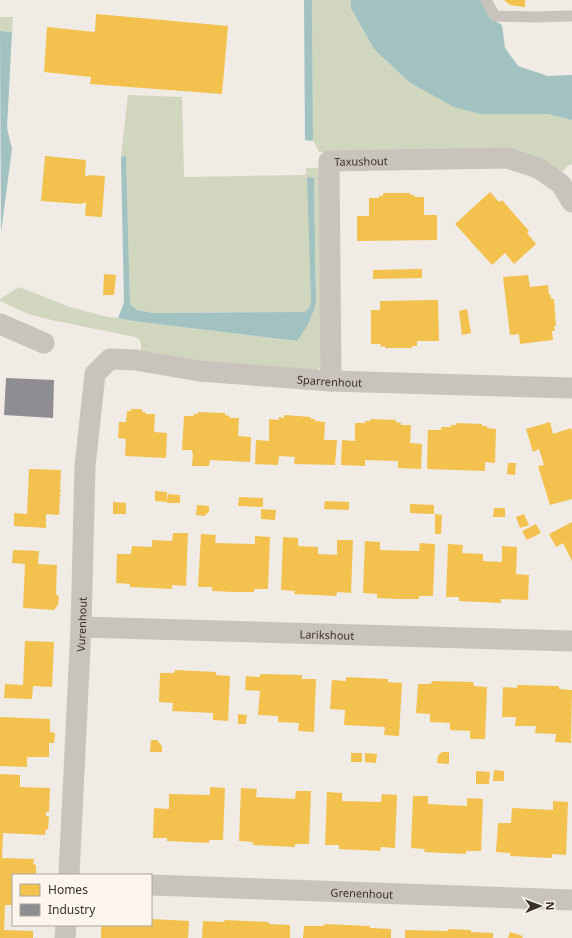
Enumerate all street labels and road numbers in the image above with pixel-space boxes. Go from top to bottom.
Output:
street label: Taxushout [334,153,388,168]
street label: Sparrenhout [297,371,362,389]
street label: Vurenhout [72,597,89,652]
street label: Larikshout [299,626,354,642]
street label: Grenenhout [330,884,393,901]

